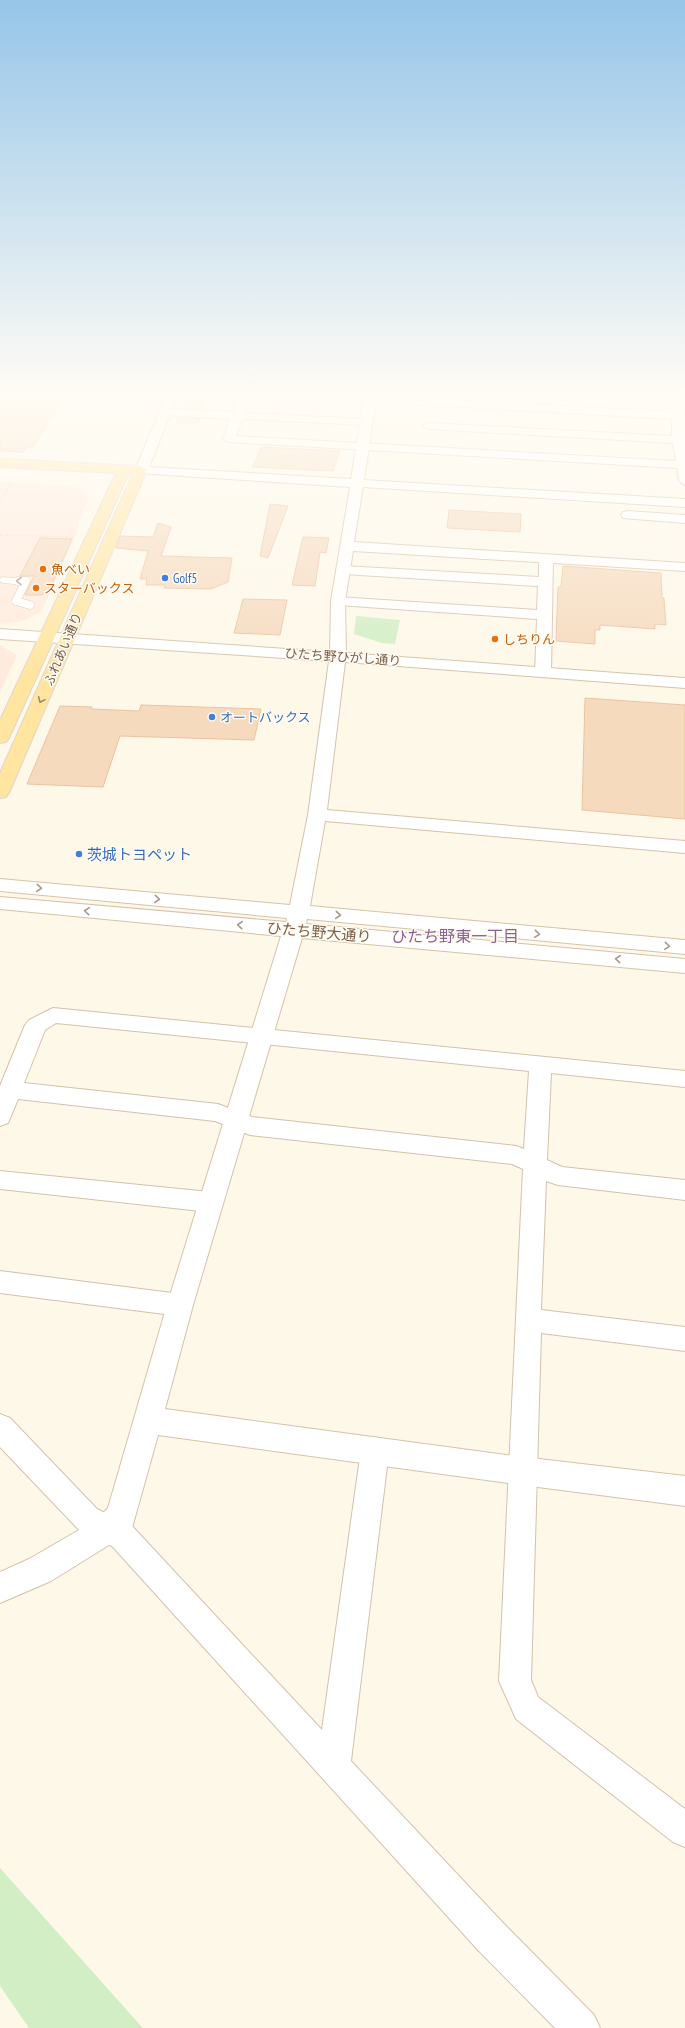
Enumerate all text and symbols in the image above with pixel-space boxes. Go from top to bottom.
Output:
place label: 魚べい [51,561,90,578]
marker: 魚べい [38,564,48,574]
place label: Golf5 [173,570,197,587]
marker: Golf5 [160,573,170,583]
one-way arrow [16,576,22,585]
place label: スターバックス [44,580,134,597]
marker: スターバックス [31,583,41,593]
street label: ふれあい通り [40,610,86,688]
place label: しちりん [503,631,555,648]
marker: しちりん [490,634,500,644]
street label: ひたち野ひがし通り [284,644,402,670]
one-way arrow [38,696,46,704]
place label: オートバックス [220,709,311,726]
marker: オートバックス [207,712,217,722]
place label: 茨城トヨペット [87,845,192,864]
marker: 茨城トヨペット [74,849,84,859]
one-way arrow [36,883,42,892]
one-way arrow [154,894,161,903]
one-way arrow [84,906,90,915]
one-way arrow [335,911,341,920]
street label: ひたち野大通り [266,918,372,946]
one-way arrow [237,921,243,930]
district label: ひたち野東一丁目 [391,926,519,946]
one-way arrow [534,929,540,938]
one-way arrow [664,941,670,950]
one-way arrow [615,955,621,964]

